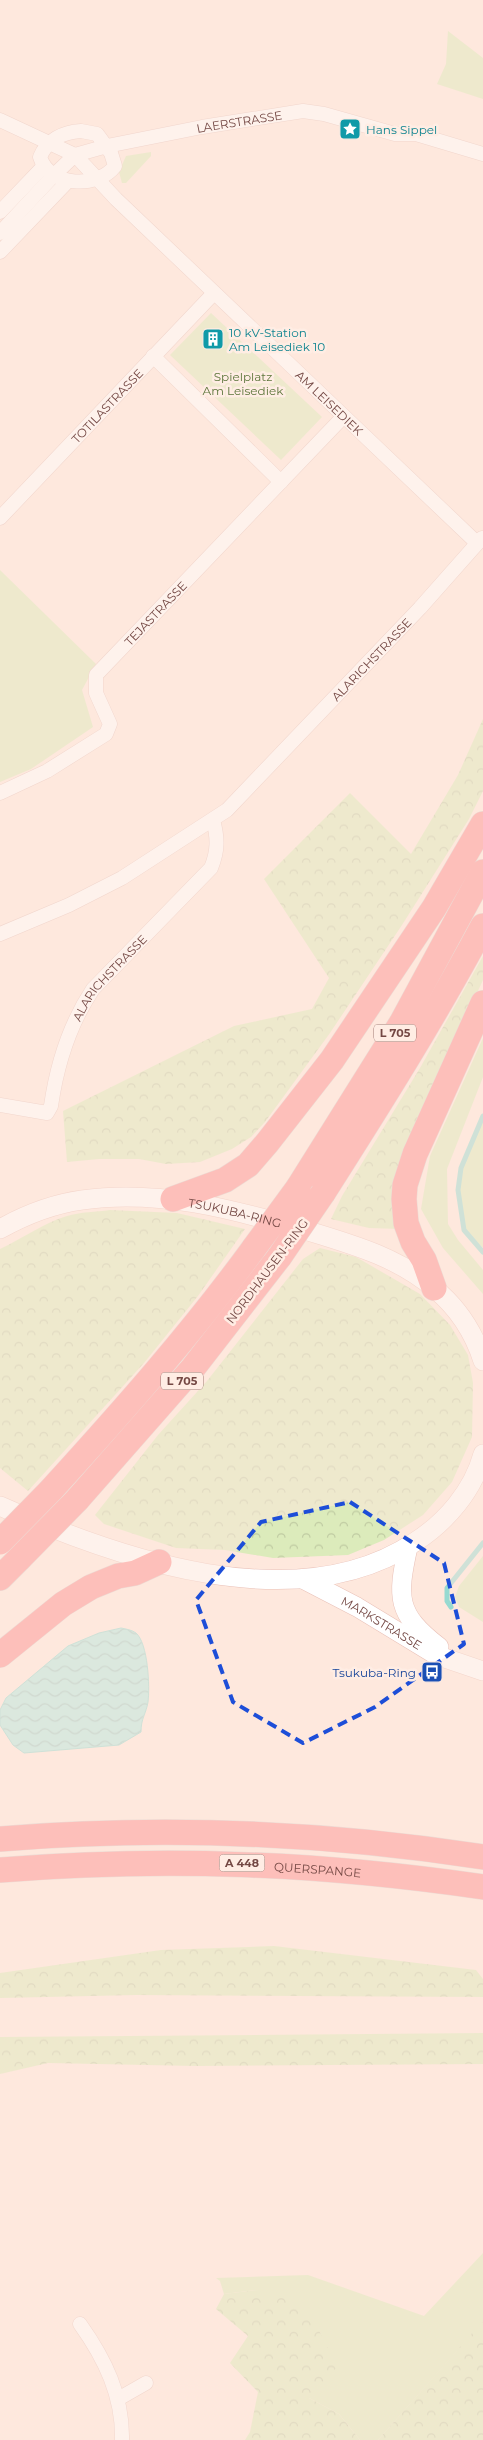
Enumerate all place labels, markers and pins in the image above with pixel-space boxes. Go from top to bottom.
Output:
place icon: Hans Sippel [338,117,362,141]
place label: Hans Sippel [366,122,437,137]
place label: 10 kV-Station Am Leisediek 10 [229,325,325,354]
building icon: 10 kV-Station Am Leisediek 10 [201,327,225,351]
bus stop icon: Tsukuba-Ring [420,1660,444,1684]
place label: Tsukuba-Ring [333,1665,416,1680]

